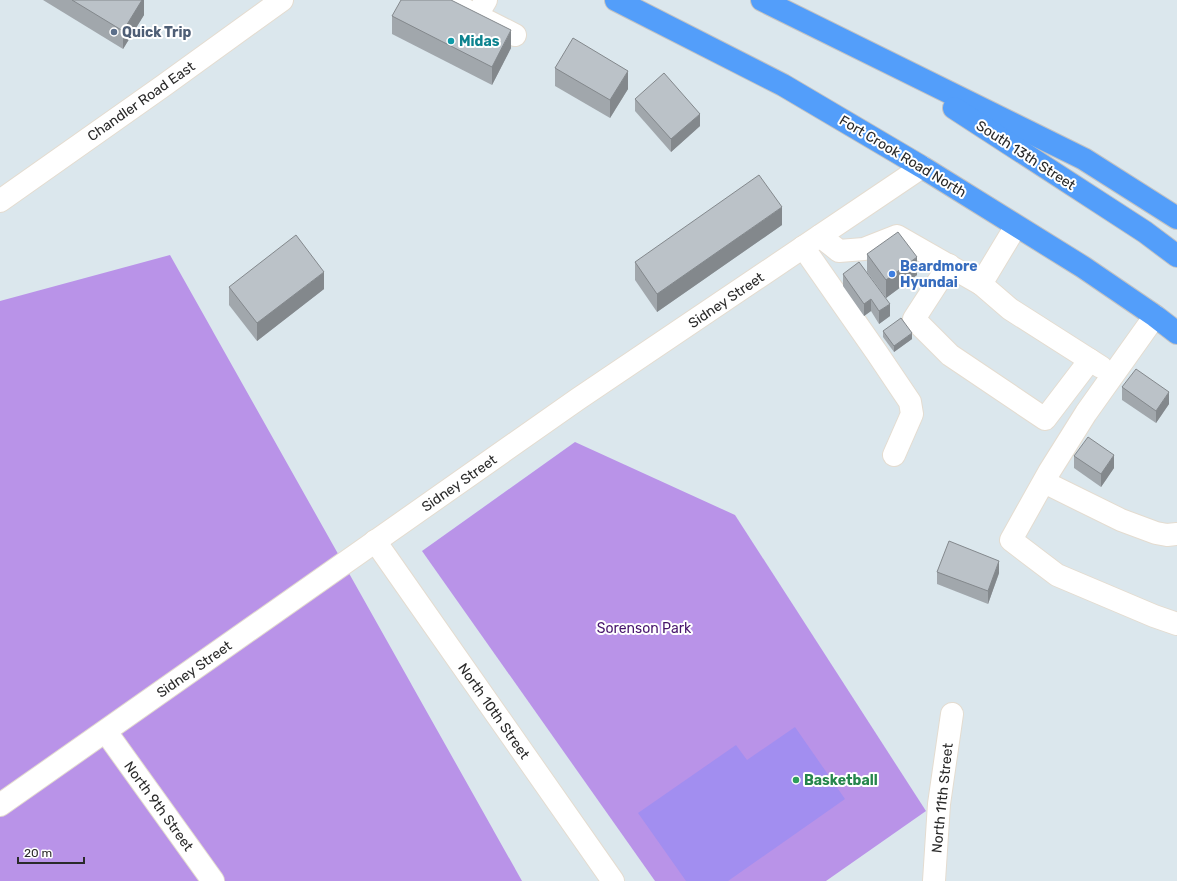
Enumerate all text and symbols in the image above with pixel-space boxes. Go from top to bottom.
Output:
place label: Quick Trip [122,24,191,41]
marker: Quick Trip [109,27,119,37]
place label: Midas [459,33,500,50]
marker: Midas [446,36,456,46]
street label: Chandler Road East [84,58,199,145]
street label: Fort Crook Road North [836,112,969,201]
street label: South 13th Street [973,117,1079,194]
place label: Beardmore Hyundai [900,258,978,291]
street label: Sidney Street [685,269,768,332]
marker: Beardmore Hyundai [887,269,897,279]
street label: Sidney Street [418,451,501,516]
park label: Sorenson Park [597,620,692,637]
street label: Sidney Street [153,637,236,702]
street label: North 10th Street [454,660,533,763]
street label: North 11th Street [928,742,957,854]
street label: North 9th Street [120,758,197,855]
place label: Basketball [804,772,878,789]
marker: Basketball [791,775,801,785]
scale bar [18,839,84,865]
text: 20 m [24,846,52,860]

